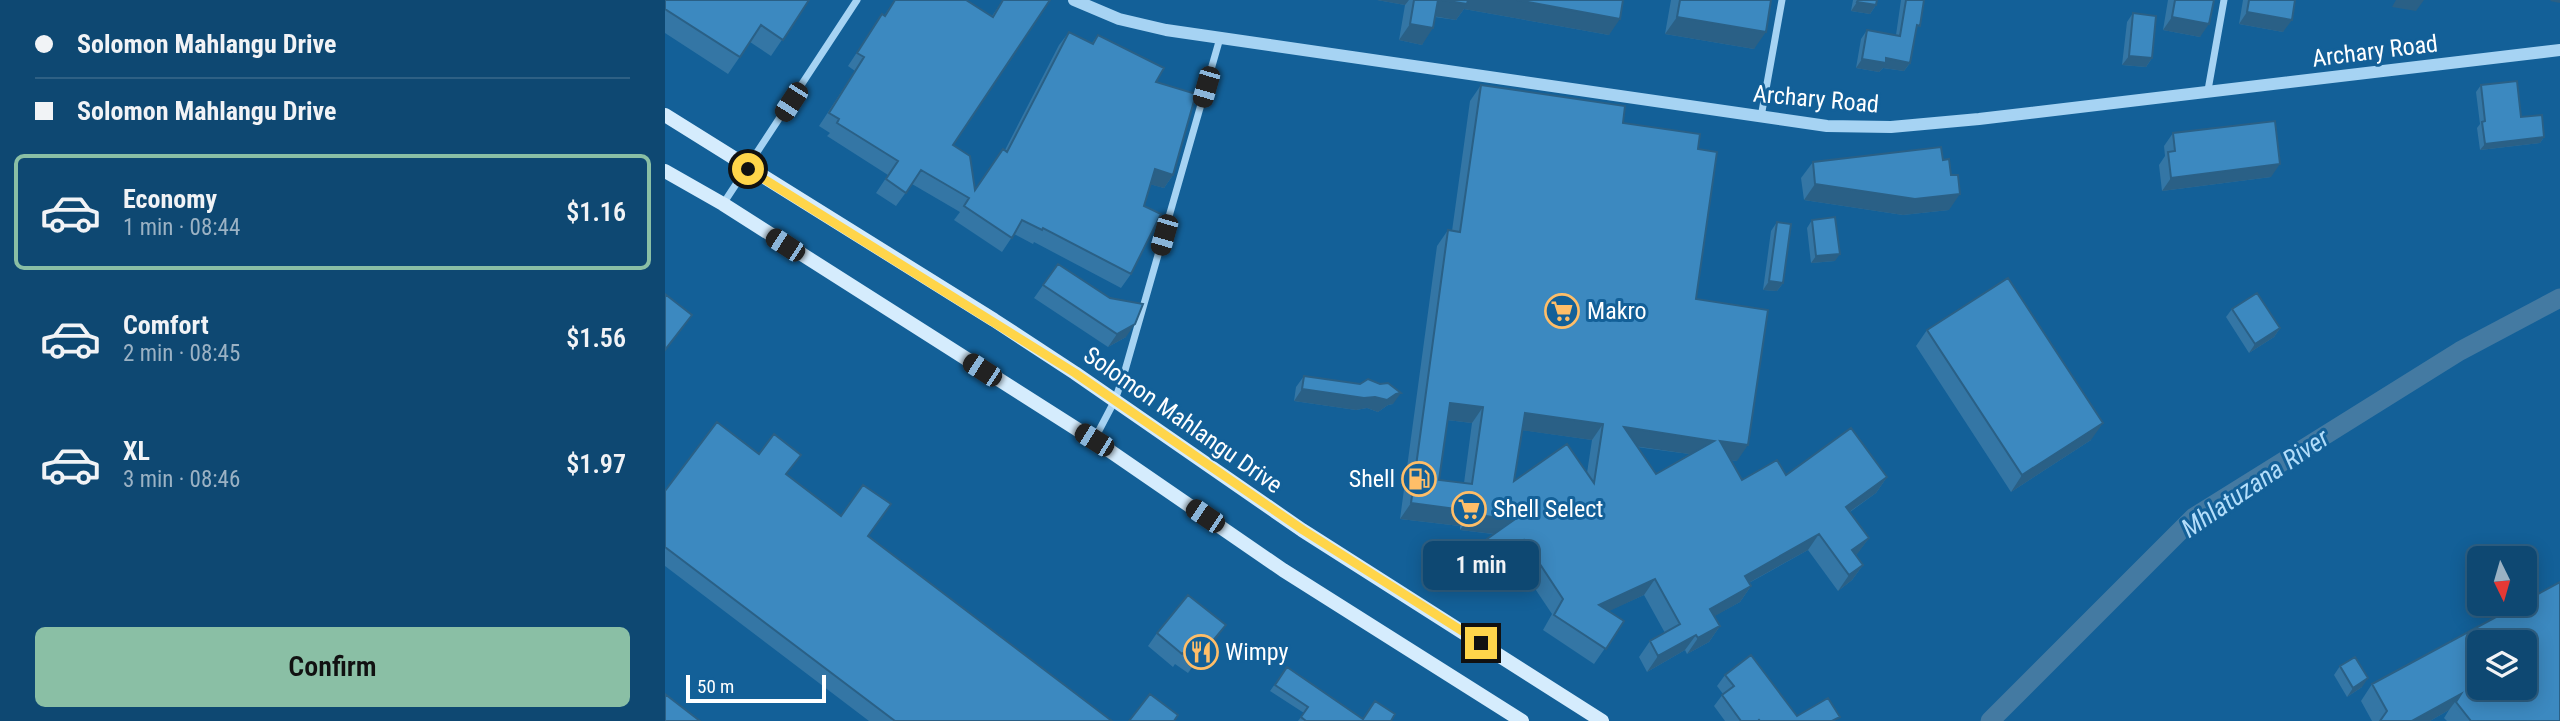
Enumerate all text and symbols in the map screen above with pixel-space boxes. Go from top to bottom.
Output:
text: Solomon Mahlangu Drive [77,29,336,59]
street label: Archary Road [2311,29,2439,73]
car [1191,64,1222,110]
car [771,79,812,125]
street label: Archary Road [1752,80,1880,118]
text: Solomon Mahlangu Drive [77,96,336,126]
route start [732,153,764,185]
icon: car [39,181,102,244]
text: Economy [123,184,217,214]
text: $1.16 [566,197,626,227]
car [1149,212,1180,258]
text: 1 min · 08:44 [123,214,240,241]
car [762,225,809,265]
supermarket icon: Makro [1543,292,1581,330]
place label: Makro [1587,297,1647,325]
icon: car [39,307,102,370]
text: Comfort [123,310,209,340]
text: $1.56 [566,323,626,353]
text: 2 min · 08:45 [123,340,240,367]
street label: Solomon Mahlangu Drive [1078,341,1288,499]
car [959,350,1006,390]
car [1071,420,1118,460]
water label: Mhlatuzana River [2176,422,2336,543]
icon: car [39,433,102,496]
text: XL [123,436,150,466]
text: $1.97 [566,449,626,479]
fuel station icon: Shell [1400,460,1438,498]
place label: Shell [1349,465,1395,493]
text: 3 min · 08:46 [123,466,240,493]
supermarket icon: Shell Select [1450,490,1488,528]
place label: Shell Select [1493,495,1603,523]
car [1182,496,1229,536]
callout: 1 min [1423,542,1539,590]
north arrow [2467,546,2537,616]
map controls [2467,546,2537,700]
text: 1 min [1456,552,1506,579]
button: Confirm [35,627,630,707]
route end [1465,627,1497,659]
button: layers [2467,630,2537,700]
restaurant icon: Wimpy [1182,633,1220,671]
place label: Wimpy [1225,638,1289,666]
scale bar [686,672,826,704]
text: 50 m [697,675,734,698]

